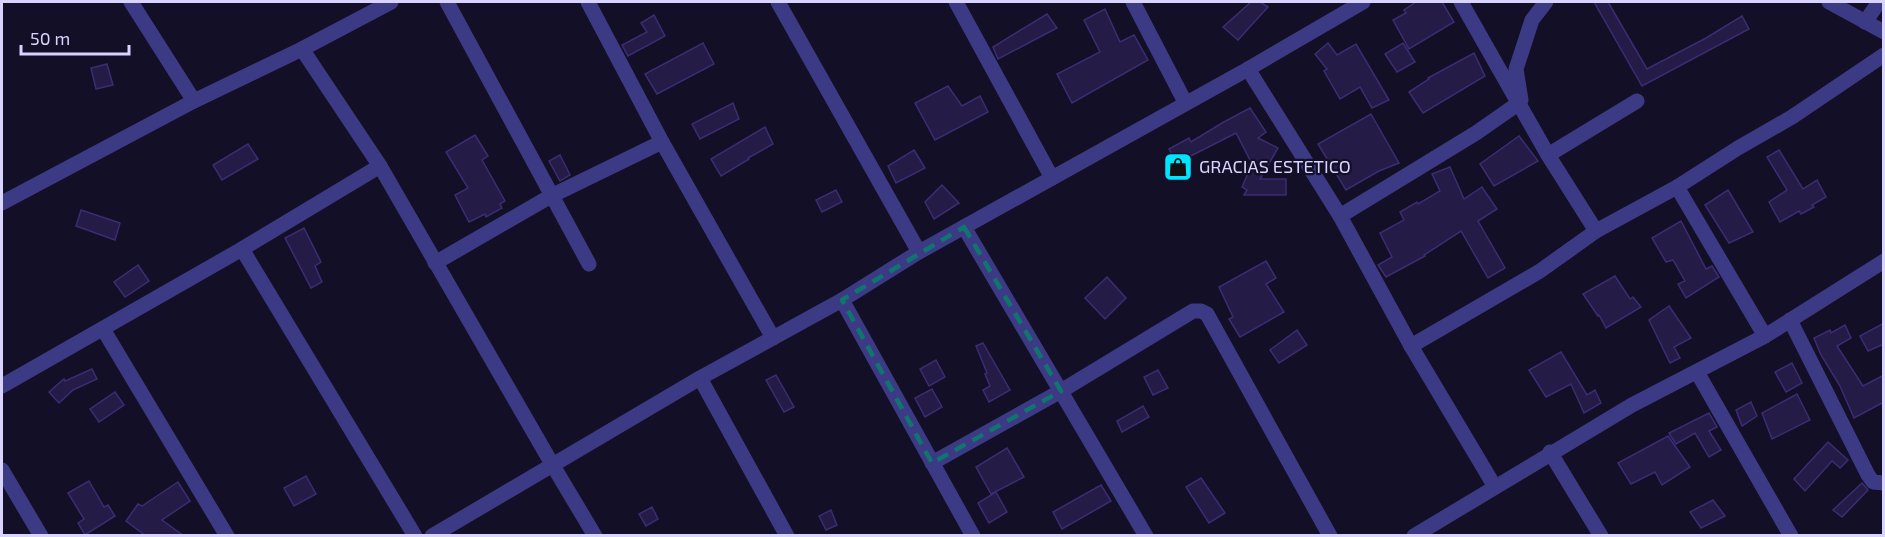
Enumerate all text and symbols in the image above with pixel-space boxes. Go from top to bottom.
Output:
scale bar [21,18,129,56]
text: 50 m [30,27,70,49]
shop icon: GRACIAS ESTETICO [1162,151,1194,183]
place label: GRACIAS ESTETICO [1199,155,1351,177]

